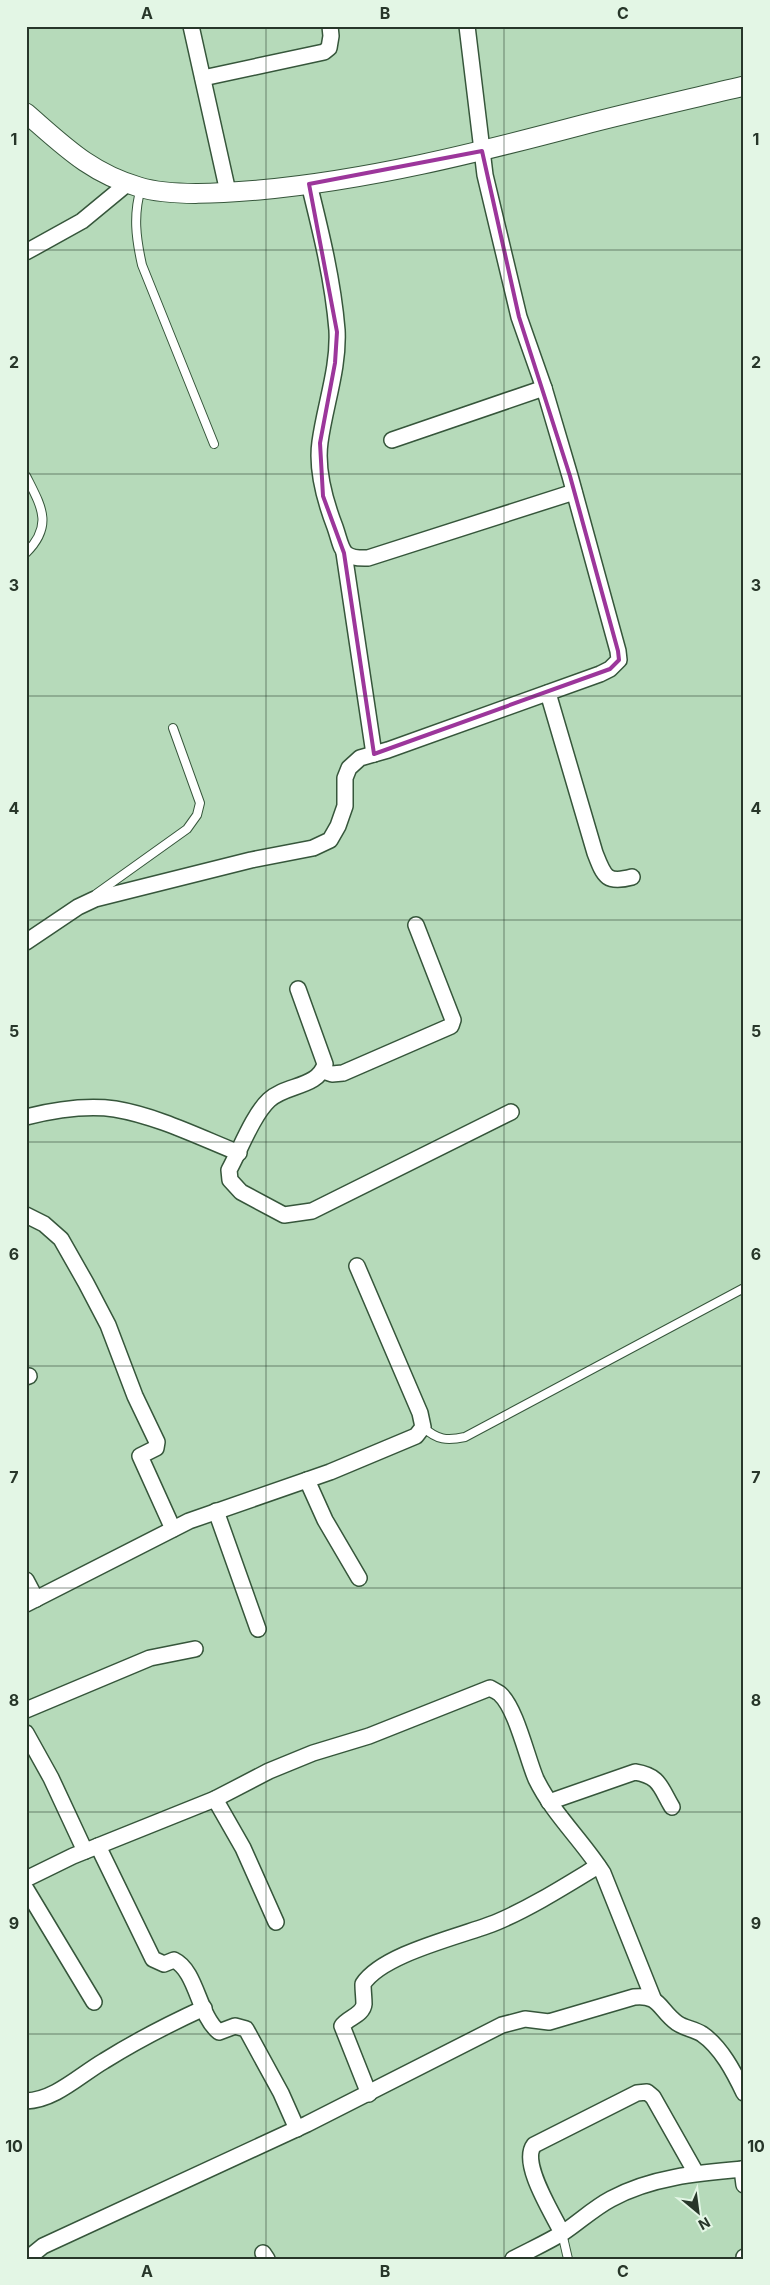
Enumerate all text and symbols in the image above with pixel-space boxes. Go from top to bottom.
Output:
text: A [141,3,153,23]
text: B [380,3,390,23]
text: C [617,3,629,23]
text: 1 [11,129,17,149]
text: 1 [753,129,759,149]
text: 2 [9,352,19,372]
text: 2 [751,352,761,372]
text: 3 [9,575,19,595]
text: 3 [751,575,761,595]
text: 4 [9,798,20,818]
text: 4 [751,798,762,818]
text: 5 [9,1021,19,1041]
text: 5 [751,1021,761,1041]
text: 6 [9,1244,19,1264]
text: 6 [751,1244,761,1264]
text: 7 [9,1467,19,1487]
text: 7 [751,1467,761,1487]
text: 8 [9,1690,19,1710]
text: 8 [751,1690,761,1710]
text: 9 [9,1913,19,1933]
text: 9 [751,1913,761,1933]
text: 10 [5,2136,23,2156]
text: 10 [747,2136,765,2156]
north arrow [672,2188,722,2238]
text: N [696,2214,713,2234]
text: A [141,2261,153,2281]
text: B [380,2261,390,2281]
text: C [617,2261,629,2281]

